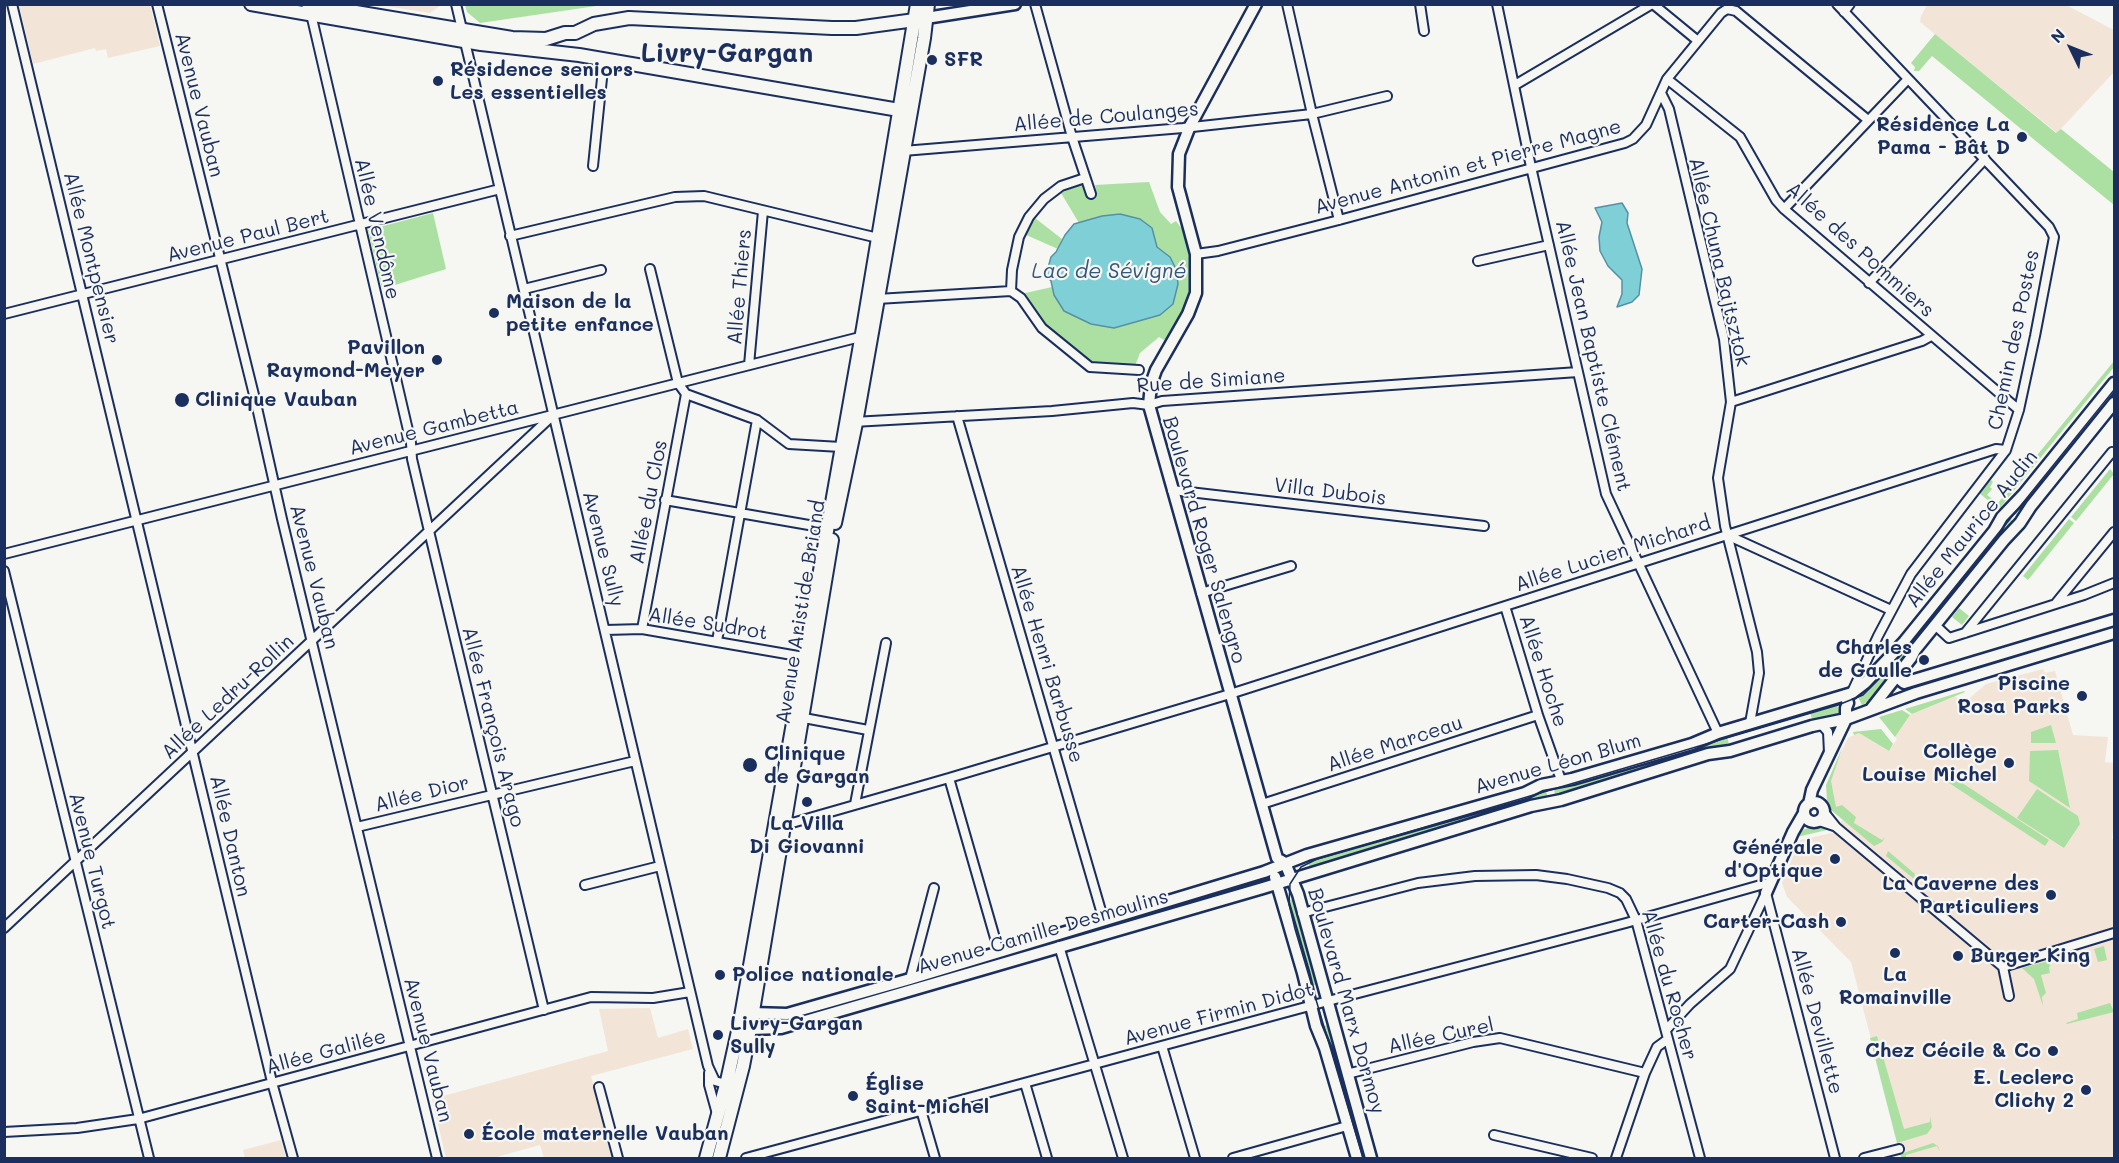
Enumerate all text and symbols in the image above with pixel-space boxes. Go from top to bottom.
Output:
north arrow [2041,18,2101,78]
text: N [2046,24,2069,47]
street label: Avenue Vauban [169,30,229,180]
district label: Livry-Gargan [641,38,813,70]
place label: SFR [944,48,983,72]
marker: SFR [925,53,939,67]
place label: Résidence seniors Les essentielles [450,58,633,105]
marker: Résidence seniors Les essentielles [431,74,445,88]
street label: Allée de Coulanges [1012,97,1200,137]
place label: Résidence La Pama - Bât D [1876,113,2010,160]
street label: Avenue Antonin et Pierre Magne [1312,114,1624,220]
marker: Résidence La Pama - Bât D [2015,130,2029,144]
street label: Allée Chuna Bajtsztok [1683,155,1755,369]
street label: Allée Vendôme [349,156,405,302]
street label: Allée Montpensier [58,169,124,347]
street label: Allée des Pommiers [1781,177,1939,323]
street label: Avenue Paul Bert [164,204,332,268]
street label: Allée Jean Baptiste Clément [1550,218,1636,494]
street label: Allée Thiers [723,228,757,346]
street label: Chemin des Postes [1983,248,2045,432]
water label: Lac de Sévigné [1032,259,1186,285]
place label: Maison de la petite enfance [506,290,654,337]
marker: Maison de la petite enfance [487,306,501,320]
place label: Pavillon Raymond-Meyer [266,336,425,383]
marker: Pavillon Raymond-Meyer [430,353,444,367]
street label: Rue de Simiane [1136,364,1286,398]
place label: Clinique Vauban [195,388,357,412]
marker: Clinique Vauban [173,391,191,409]
street label: Avenue Gambetta [347,395,521,461]
street label: Boulevard Roger Salengro [1157,414,1251,666]
street label: Allée du Clos [625,438,673,566]
street label: Allée Maurice Audin [1901,445,2043,613]
street label: Villa Dubois [1272,473,1388,511]
street label: Avenue Sully [577,489,629,609]
street label: Avenue Aristide Briand [771,498,831,726]
street label: Avenue Vauban [284,502,344,652]
street label: Allée Lucien Michard [1512,511,1714,597]
street label: Allée Henri Barbusse [1005,562,1089,766]
street label: Allée Sudrot [647,603,769,645]
street label: Allée Hoche [1514,612,1572,730]
street label: Allée François Arago [457,624,529,830]
street label: Allée Ledru-Rollin [157,630,299,764]
place label: Charles de Gaulle [1818,636,1912,683]
marker: Charles de Gaulle [1917,653,1931,667]
place label: Piscine Rosa Parks [1957,672,2070,719]
marker: Piscine Rosa Parks [2075,689,2089,703]
street label: Allée Marceau [1324,711,1466,777]
street label: Avenue Léon Blum [1472,729,1644,799]
place label: Collège Louise Michel [1862,740,1997,787]
place label: Clinique de Gargan [764,742,870,789]
marker: Clinique de Gargan [741,756,759,774]
marker: Collège Louise Michel [2002,756,2016,770]
street label: Allée Dior [372,771,472,817]
street label: Allée Danton [204,773,256,899]
street label: Avenue Turgot [63,790,121,932]
marker: La Villa Di Giovanni [800,795,814,809]
place label: La Villa Di Giovanni [749,812,865,859]
place label: Générale d'Optique [1724,836,1823,883]
marker: Générale d'Optique [1828,852,1842,866]
place label: La Caverne des Particuliers [1882,872,2039,919]
street label: Avenue Camille Desmoulins [915,885,1171,979]
street label: Boulevard Marx Dormoy [1302,885,1390,1117]
marker: La Caverne des Particuliers [2044,888,2058,902]
street label: Allée du Rocher [1636,907,1702,1063]
place label: Carter-Cash [1703,910,1829,934]
marker: Carter-Cash [1834,915,1848,929]
place label: Burger King [1970,944,2090,968]
street label: Allée Devillette [1786,945,1848,1097]
marker: La Romainville [1888,946,1902,960]
marker: Burger King [1951,949,1965,963]
place label: Police nationale [732,963,894,987]
place label: La Romainville [1839,963,1951,1010]
marker: Police nationale [713,968,727,982]
street label: Avenue Vauban [398,975,458,1125]
street label: Avenue Firmin Didot [1121,977,1317,1051]
place label: Livry-Gargan Sully [730,1012,863,1059]
street label: Allée Curel [1386,1013,1496,1059]
street label: Allée Galilée [263,1024,389,1080]
marker: Livry-Gargan Sully [711,1028,725,1042]
place label: Chez Cécile & Co [1865,1039,2041,1063]
marker: Chez Cécile & Co [2046,1044,2060,1058]
place label: E. Leclerc Clichy 2 [1973,1066,2074,1113]
place label: Église Saint-Michel [865,1072,989,1119]
marker: E. Leclerc Clichy 2 [2079,1083,2093,1097]
marker: Église Saint-Michel [846,1089,860,1103]
place label: École maternelle Vauban [481,1122,729,1146]
marker: École maternelle Vauban [462,1127,476,1141]

